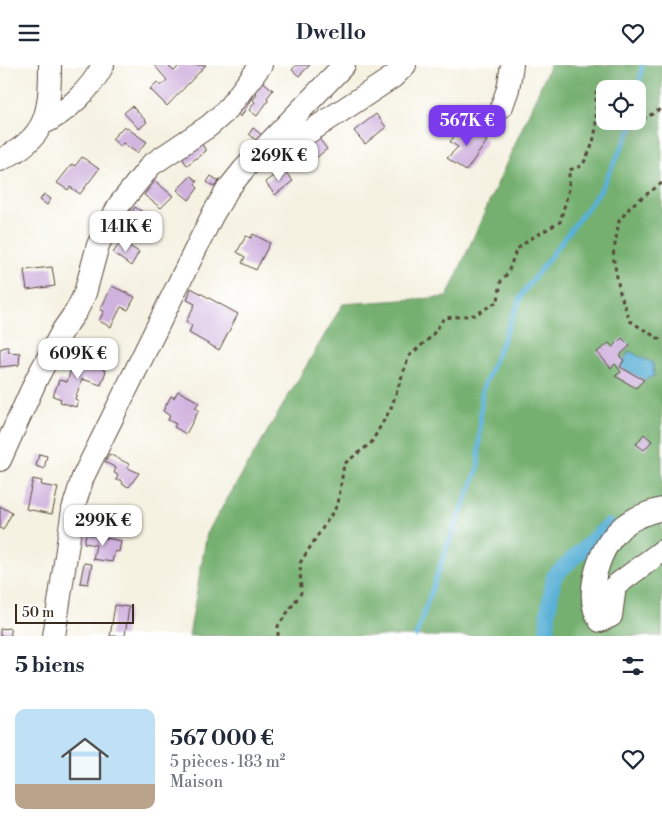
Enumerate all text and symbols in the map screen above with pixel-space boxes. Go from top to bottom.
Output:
icon: menu [15,19,43,47]
text: Dwello [296,19,366,46]
icon: heart [619,19,647,47]
map controls [596,80,646,130]
button: locate [596,80,646,130]
pin: 567K € [426,104,508,147]
text: 567K € [440,111,494,131]
pin: 269K € [238,139,320,182]
text: 269K € [251,146,307,166]
pin: 141K € [85,211,167,253]
text: 141K € [100,217,152,237]
pin: 609K € [37,337,119,380]
text: 609K € [49,344,107,364]
pin: 299K € [62,505,144,547]
text: 299K € [75,511,131,531]
scale bar [15,601,134,624]
text: 50 m [22,604,54,622]
icon: filters [619,652,647,680]
text: 5 biens [15,653,85,679]
text: 567 000 € [170,726,274,752]
icon: home [55,729,115,789]
icon: heart [619,745,647,773]
text: 5 pièces · 183 m² [170,752,285,772]
text: Maison [170,772,223,792]

